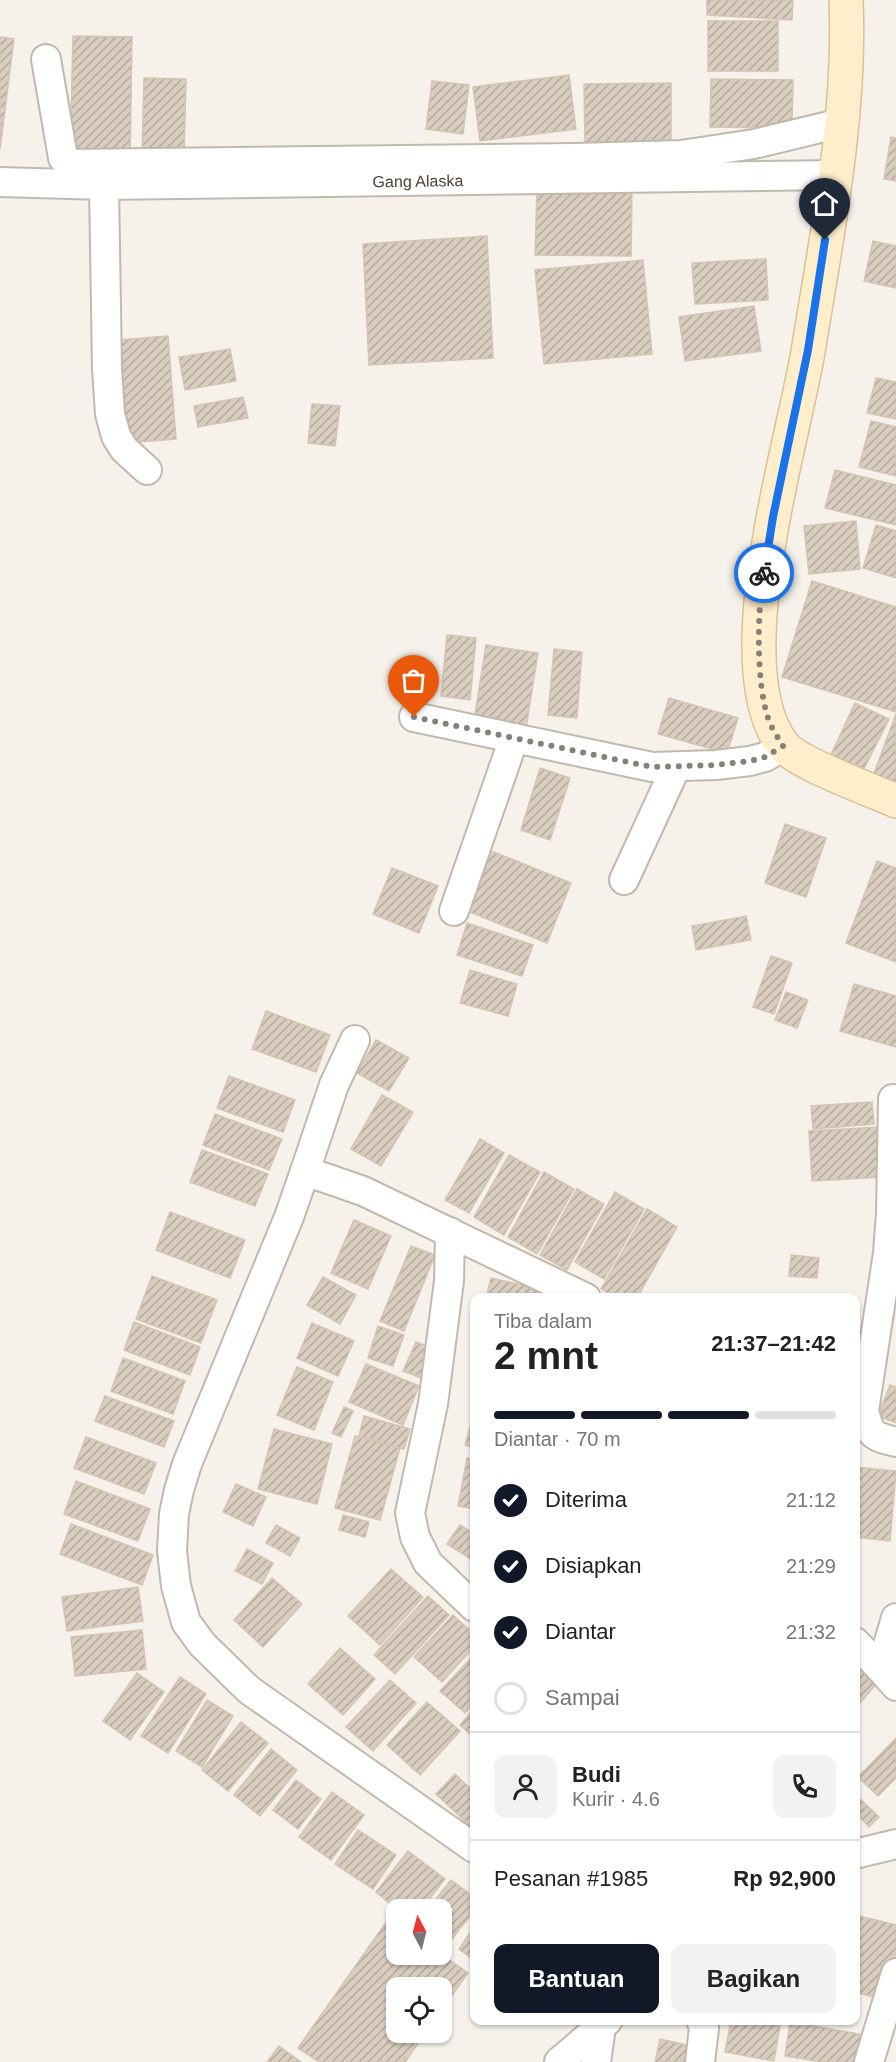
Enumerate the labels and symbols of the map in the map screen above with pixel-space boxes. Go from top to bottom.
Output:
street label: Gang Alaska [372,172,464,190]
pin [799,178,850,240]
courier [734,543,794,603]
pin [388,655,439,717]
north arrow [386,1899,452,1965]

